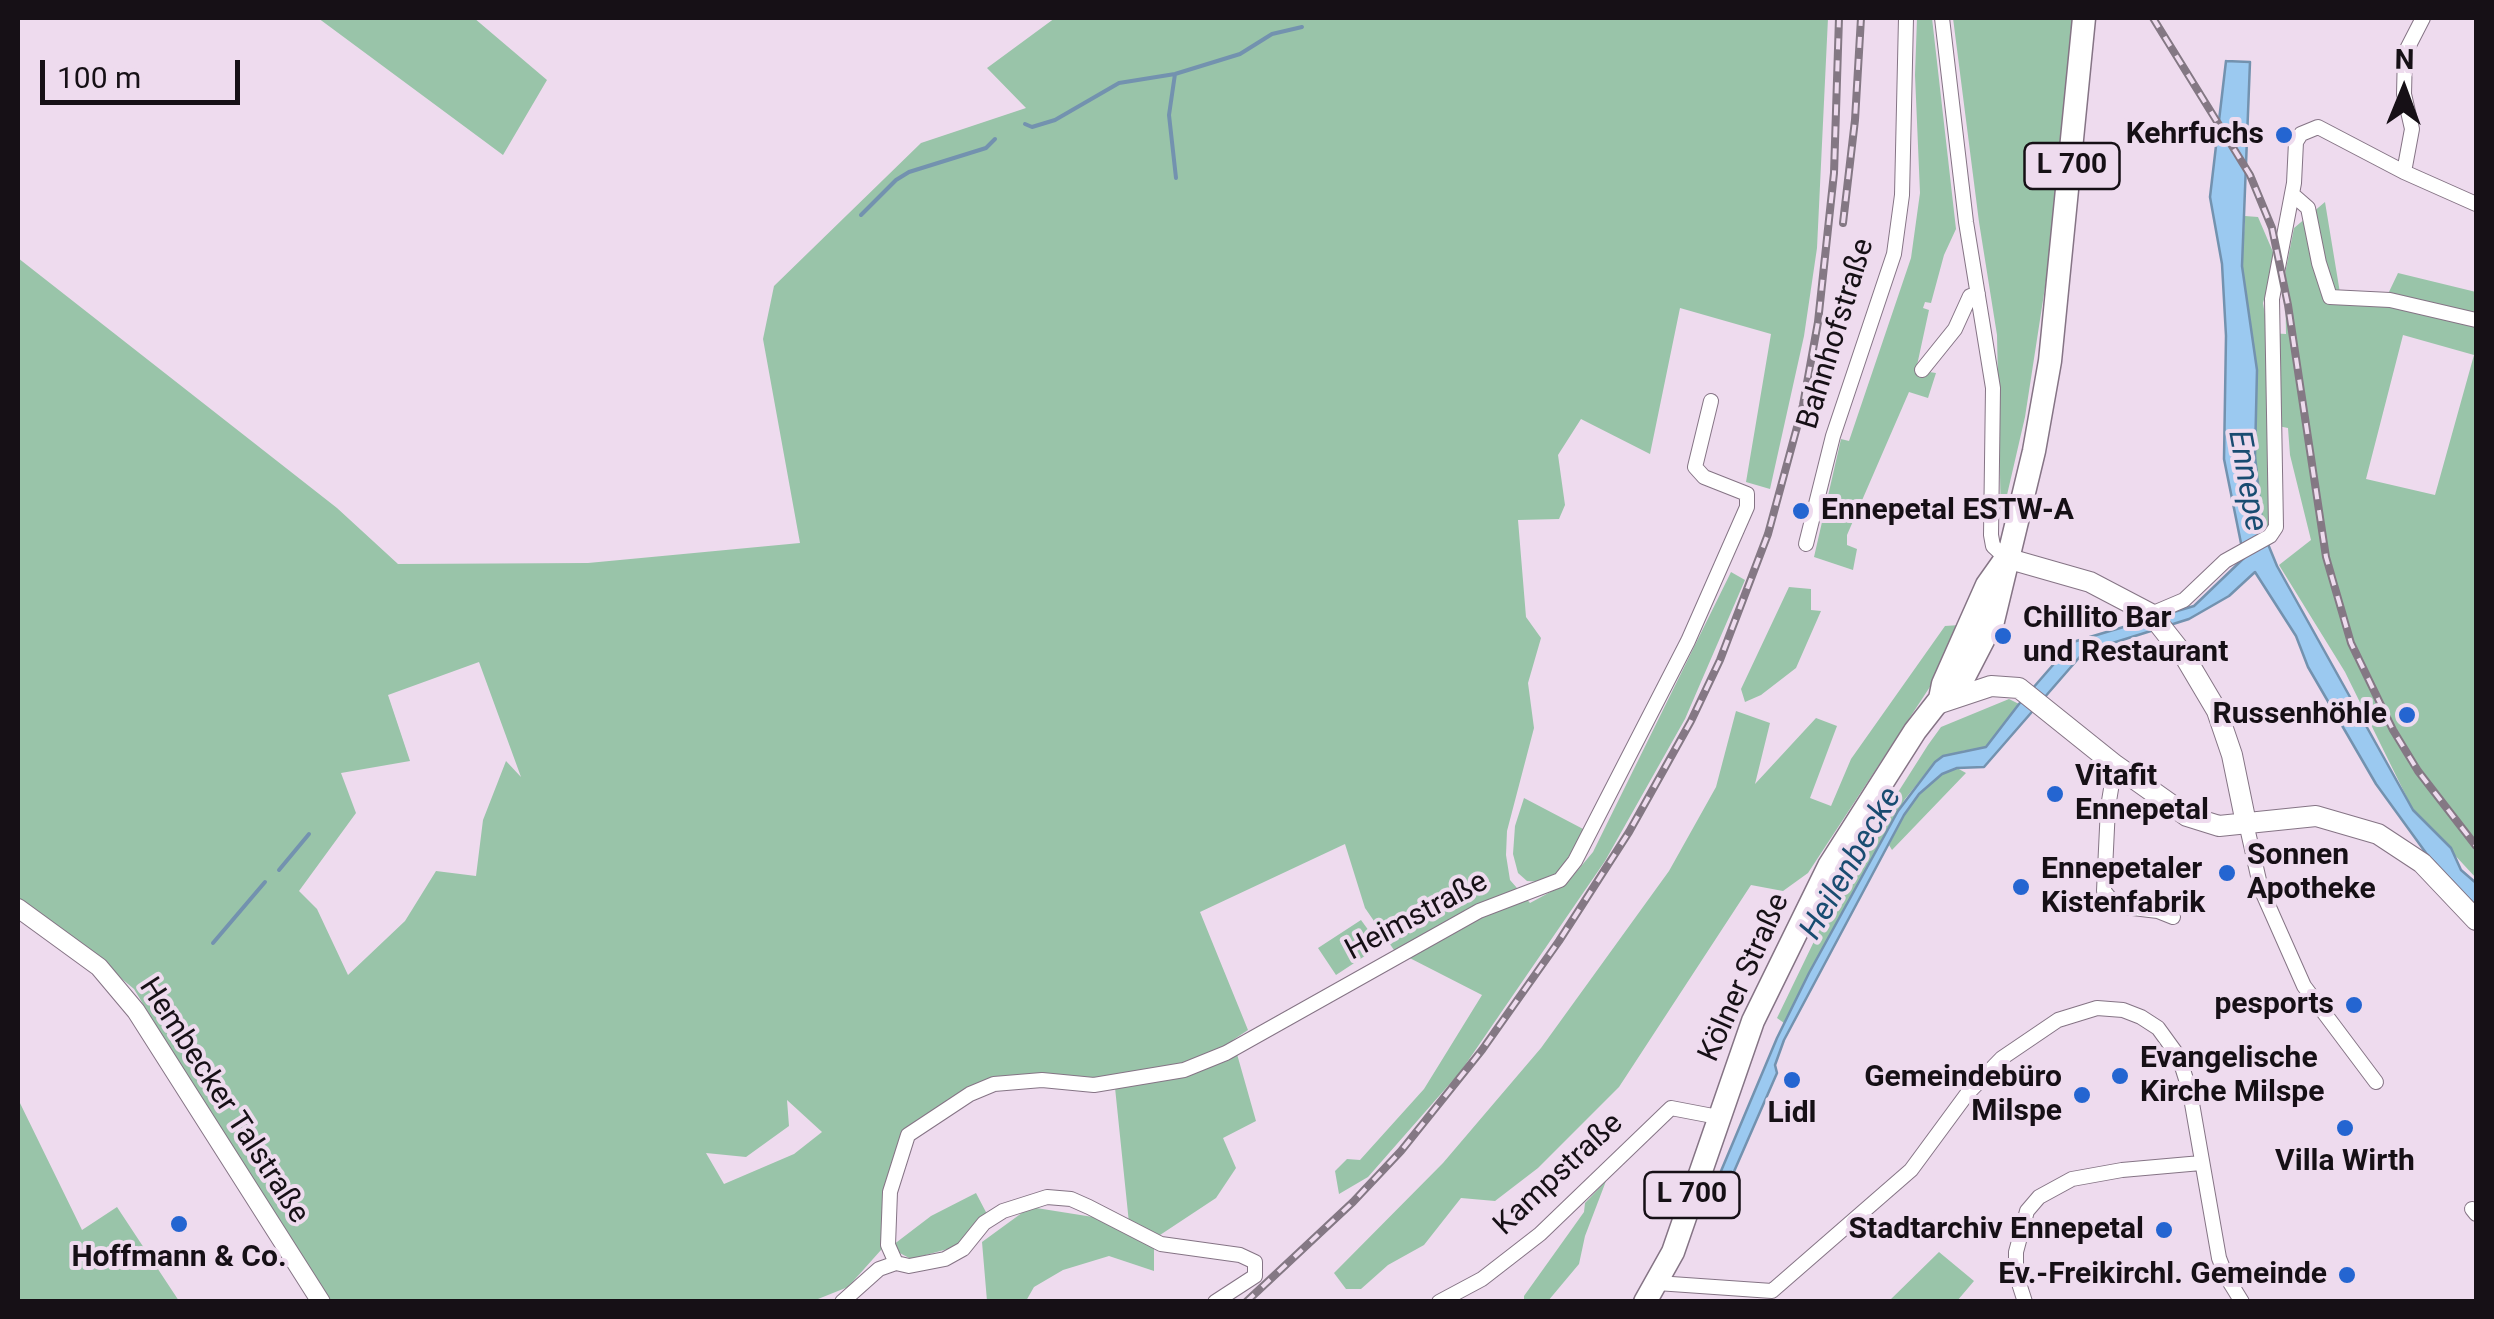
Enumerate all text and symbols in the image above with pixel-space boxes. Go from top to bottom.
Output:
scale bar [45,40,245,102]
north arrow [2354,40,2454,140]
text: N [2394,43,2415,76]
text: 100 m [57,60,141,95]
place label: Kehrfuchs [2126,117,2264,153]
marker: Kehrfuchs [2273,124,2295,146]
road number: L 700 [2024,143,2120,189]
street label: Bahnhofstraße [1791,234,1883,434]
water label: Ennepe [2218,427,2274,535]
place label: Ennepetal ESTW-A [1821,493,2074,529]
marker: Ennepetal ESTW-A [1790,500,1812,522]
place label: Chillito Bar und Restaurant [2023,601,2228,672]
marker: Chillito Bar und Restaurant [1992,625,2014,647]
place label: Russenhöhle [2212,697,2387,733]
marker: Russenhöhle [2396,704,2418,726]
place label: Vitafit Ennepetal [2075,759,2209,830]
water label: Heilenbecke [1793,781,1911,947]
marker: Vitafit Ennepetal [2044,783,2066,805]
place label: Sonnen Apotheke [2247,838,2376,908]
place label: Ennepetaler Kistenfabrik [2041,852,2205,922]
marker: Sonnen Apotheke [2216,862,2238,884]
street label: Heimstraße [1340,865,1494,969]
marker: Ennepetaler Kistenfabrik [2010,876,2032,898]
street label: Kölner Straße [1692,888,1798,1068]
street label: Hembecker Talstraße [130,972,316,1230]
place label: pesports [2214,987,2334,1023]
marker: pesports [2343,994,2365,1016]
place label: Evangelische Kirche Milspe [2140,1041,2324,1112]
place label: Gemeindebüro Milspe [1864,1060,2062,1130]
marker: Evangelische Kirche Milspe [2109,1065,2131,1087]
marker: Lidl [1781,1069,1803,1091]
marker: Gemeindebüro Milspe [2071,1084,2093,1106]
place label: Lidl [1768,1096,1816,1132]
street label: Kampstraße [1487,1106,1631,1244]
marker: Villa Wirth [2334,1117,2356,1139]
place label: Villa Wirth [2275,1144,2415,1180]
road number: L 700 [1644,1172,1740,1218]
place label: Stadtarchiv Ennepetal [1849,1212,2144,1248]
marker: Hoffmann & Co. [168,1213,190,1235]
marker: Stadtarchiv Ennepetal [2153,1219,2175,1241]
place label: Hoffmann & Co. [71,1240,287,1276]
place label: Ev.-Freikirchl. Gemeinde [1998,1257,2327,1293]
marker: Ev.-Freikirchl. Gemeinde [2336,1264,2358,1286]

